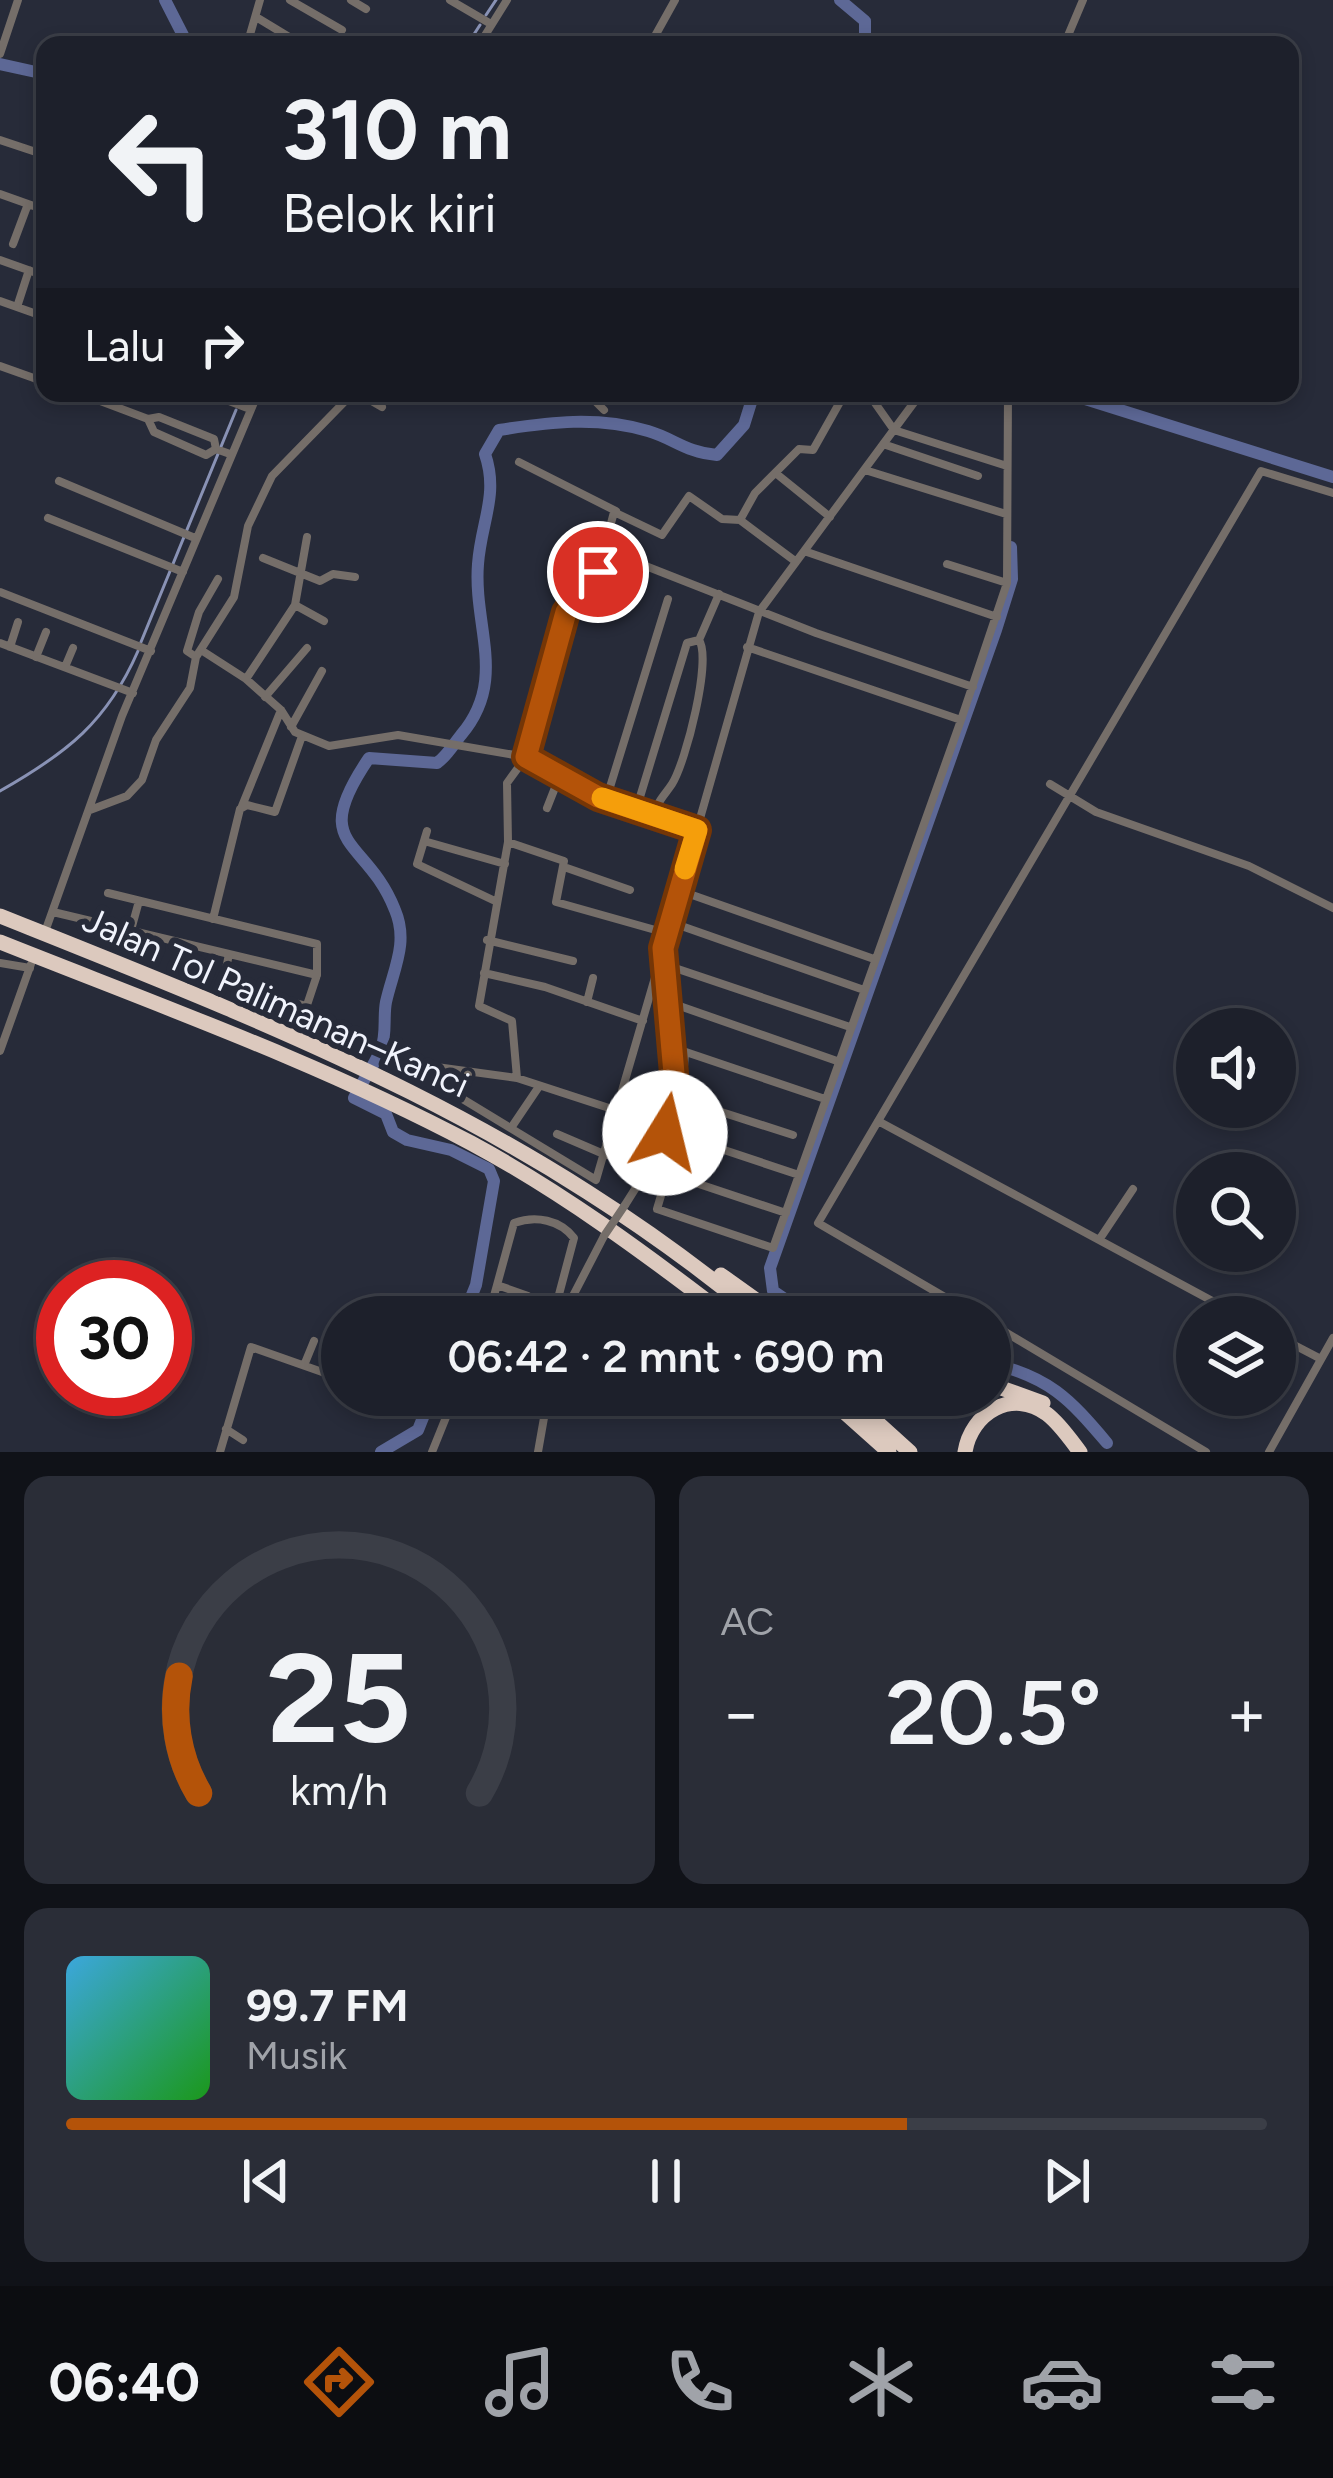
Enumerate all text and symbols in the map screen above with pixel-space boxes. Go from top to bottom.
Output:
text: 310 m [282,79,512,180]
icon: left [84,84,240,240]
text: Belok kiri [282,181,497,246]
icon: right [189,312,255,378]
text: Lalu [84,318,165,372]
pin [547,521,649,623]
icon: arrive [565,539,631,605]
street label: Jalan Tol Palimanan–Kanci [76,897,476,1107]
map controls [1176,1008,1296,1416]
button: sound [1176,1008,1296,1128]
position arrow [602,1070,728,1196]
button: search [1176,1152,1296,1272]
speed limit sign: 30 [36,1260,192,1416]
button: layers [1176,1296,1296,1416]
text: 06:42 · 2 mnt · 690 m [448,1329,885,1383]
text: AC [721,1598,774,1645]
text: 25 [267,1623,412,1773]
text: 20.5° [886,1658,1102,1767]
text: − [721,1673,762,1753]
text: + [1226,1673,1267,1753]
text: km/h [290,1764,388,1816]
text: 99.7 FM [246,1978,409,2032]
text: Musik [246,2032,347,2079]
icon: previous [233,2148,299,2214]
icon: pause [633,2148,699,2214]
icon: next [1034,2148,1100,2214]
icon: directions [297,2340,381,2424]
icon: music [478,2340,562,2424]
icon: phone [658,2340,742,2424]
icon: climate [839,2340,923,2424]
icon: car [1020,2340,1104,2424]
icon: filters [1201,2340,1285,2424]
text: 06:40 [48,2350,200,2415]

